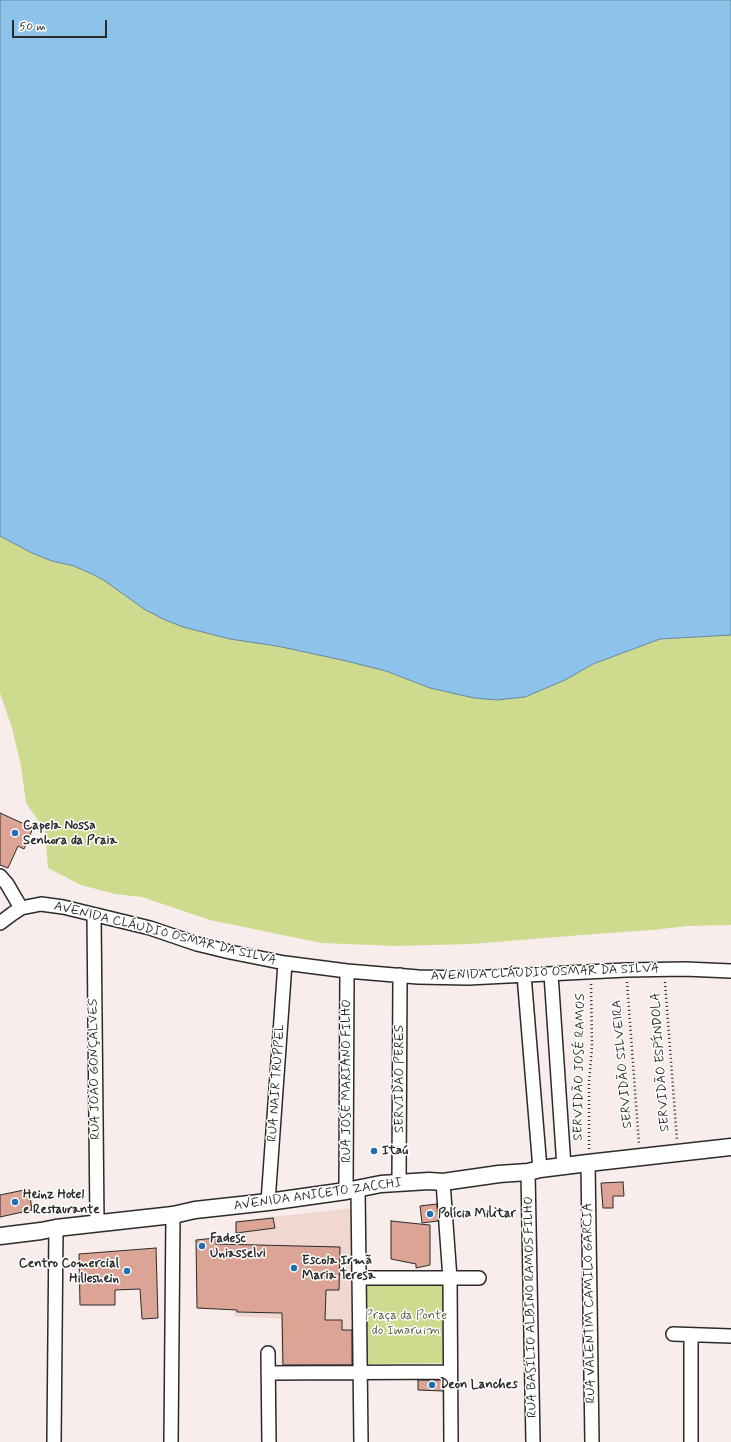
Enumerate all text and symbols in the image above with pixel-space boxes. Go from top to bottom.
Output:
scale bar [14,12,109,38]
text: 50 m [19,19,46,35]
place label: Capela Nossa Senhora da Praia [23,818,117,849]
marker: Capela Nossa Senhora da Praia [10,828,20,838]
street label: AVENIDA CLÁUDIO OSMAR DA SILVA [52,899,278,969]
street label: AVENIDA CLÁUDIO OSMAR DA SILVA [431,961,659,985]
street label: SERVIDÃO ESPÍNDOLA [648,992,674,1132]
street label: SERVIDÃO JOSÉ RAMOS [571,993,589,1141]
street label: RUA JOÃO GONÇALVES [86,998,104,1140]
street label: RUA JOSÉ MARIANO FILHO [339,999,355,1163]
street label: SERVIDÃO SILVEIRA [610,999,636,1129]
street label: RUA NAIR TRUPPEL [265,1024,289,1142]
street label: SERVIDÃO PERES [392,1025,408,1133]
place label: Itaú [382,1143,408,1159]
marker: Itaú [369,1146,379,1156]
street label: AVENIDA ANICETO ZACCHI [233,1175,403,1215]
place label: Heinz Hotel e Restaurante [23,1187,100,1218]
street label: RUA BASÍLIO ALBINO RAMOS FILHO [521,1196,541,1418]
marker: Heinz Hotel e Restaurante [10,1197,20,1207]
street label: RUA VALENTIM CAMILO GARCIA [580,1202,600,1404]
place label: Polícia Militar [438,1206,516,1222]
marker: Polícia Militar [425,1209,435,1219]
place label: Fadesc Uniasselvi [210,1231,266,1262]
marker: Fadesc Uniasselvi [197,1241,207,1251]
place label: Escola Irmã Maria Teresa [302,1253,376,1284]
place label: Centro Comercial Hilleshein [19,1256,119,1287]
marker: Escola Irmã Maria Teresa [289,1263,299,1273]
marker: Centro Comercial Hilleshein [122,1266,132,1276]
park label: Praça da Ponte do Imaruim [365,1308,447,1339]
place label: Deon Lanches [440,1377,518,1393]
marker: Deon Lanches [427,1380,437,1390]

